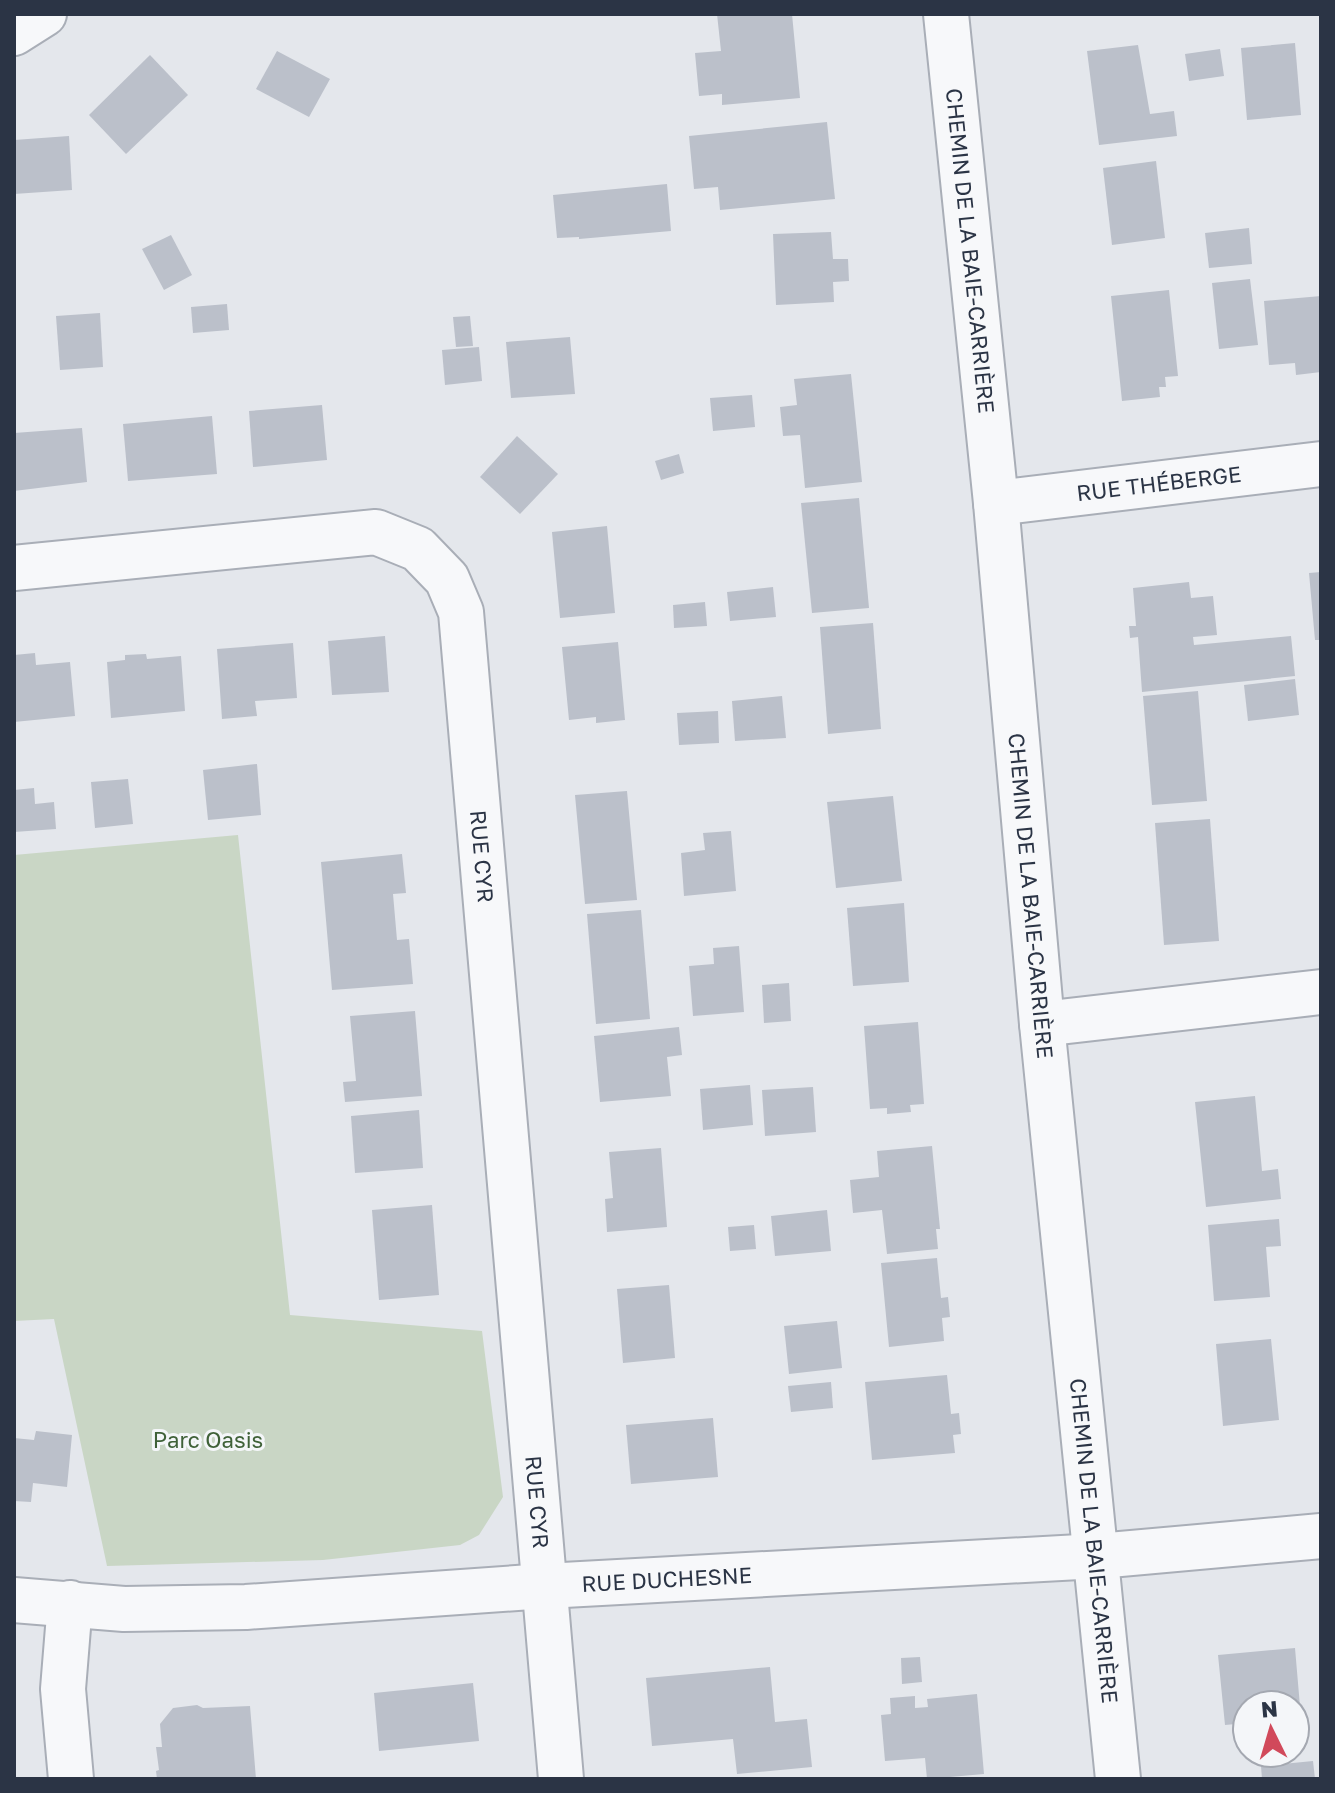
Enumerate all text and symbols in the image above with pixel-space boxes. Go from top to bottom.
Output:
street label: CHEMIN DE LA BAIE-CARRIÈRE [941,87,1001,415]
street label: RUE THÉBERGE [1075,460,1243,506]
street label: CHEMIN DE LA BAIE-CARRIÈRE [1003,732,1059,1060]
street label: RUE CYR [465,809,500,904]
street label: CHEMIN DE LA BAIE-CARRIÈRE [1065,1377,1124,1705]
park label: Parc Oasis [153,1426,263,1453]
street label: RUE CYR [520,1454,555,1550]
street label: RUE DUCHESNE [581,1561,753,1597]
north arrow [1231,1689,1311,1769]
text: N [1260,1694,1279,1723]

